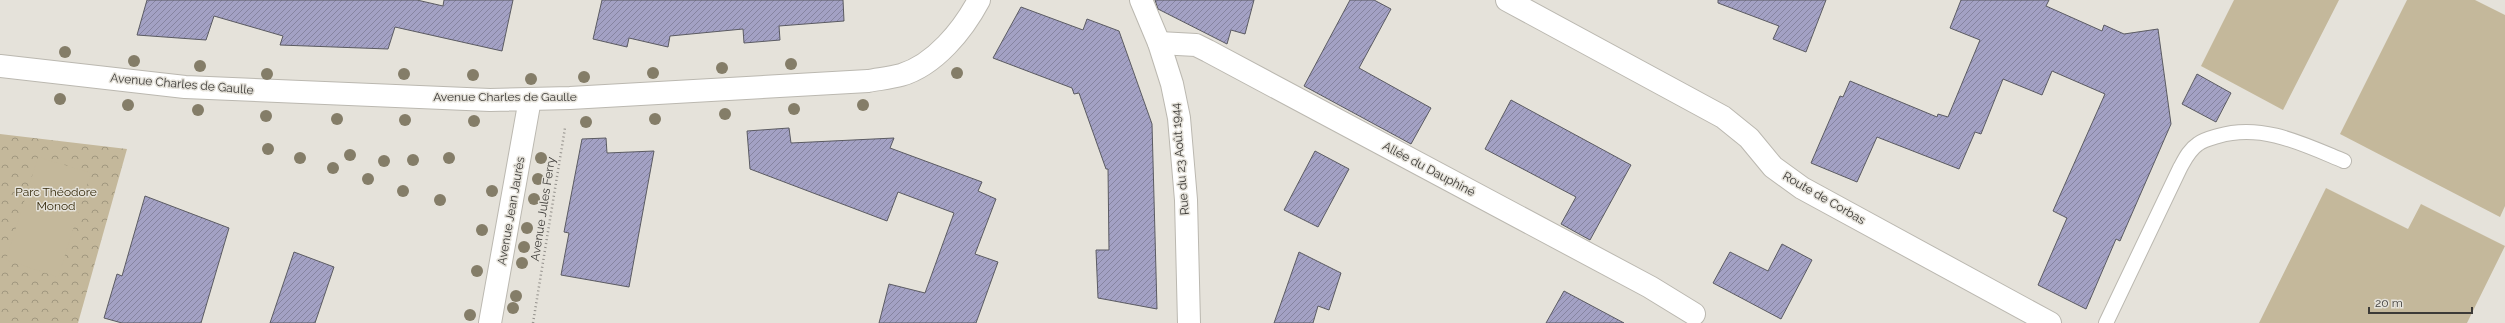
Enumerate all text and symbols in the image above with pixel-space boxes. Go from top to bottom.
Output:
street label: Avenue Charles de Gaulle [110,71,254,97]
street label: Avenue Charles de Gaulle [433,90,577,104]
street label: Rue du 23 Août 1944 [1168,102,1192,216]
street label: Allée du Dauphiné [1380,139,1478,199]
street label: Avenue Jean Jaurès [495,155,527,266]
street label: Avenue Jules Ferry [528,155,558,262]
street label: Route de Corbas [1780,169,1868,227]
park label: Parc Théodore Monod [15,185,97,213]
scale bar [2369,289,2472,315]
text: 20 m [2375,296,2403,310]

